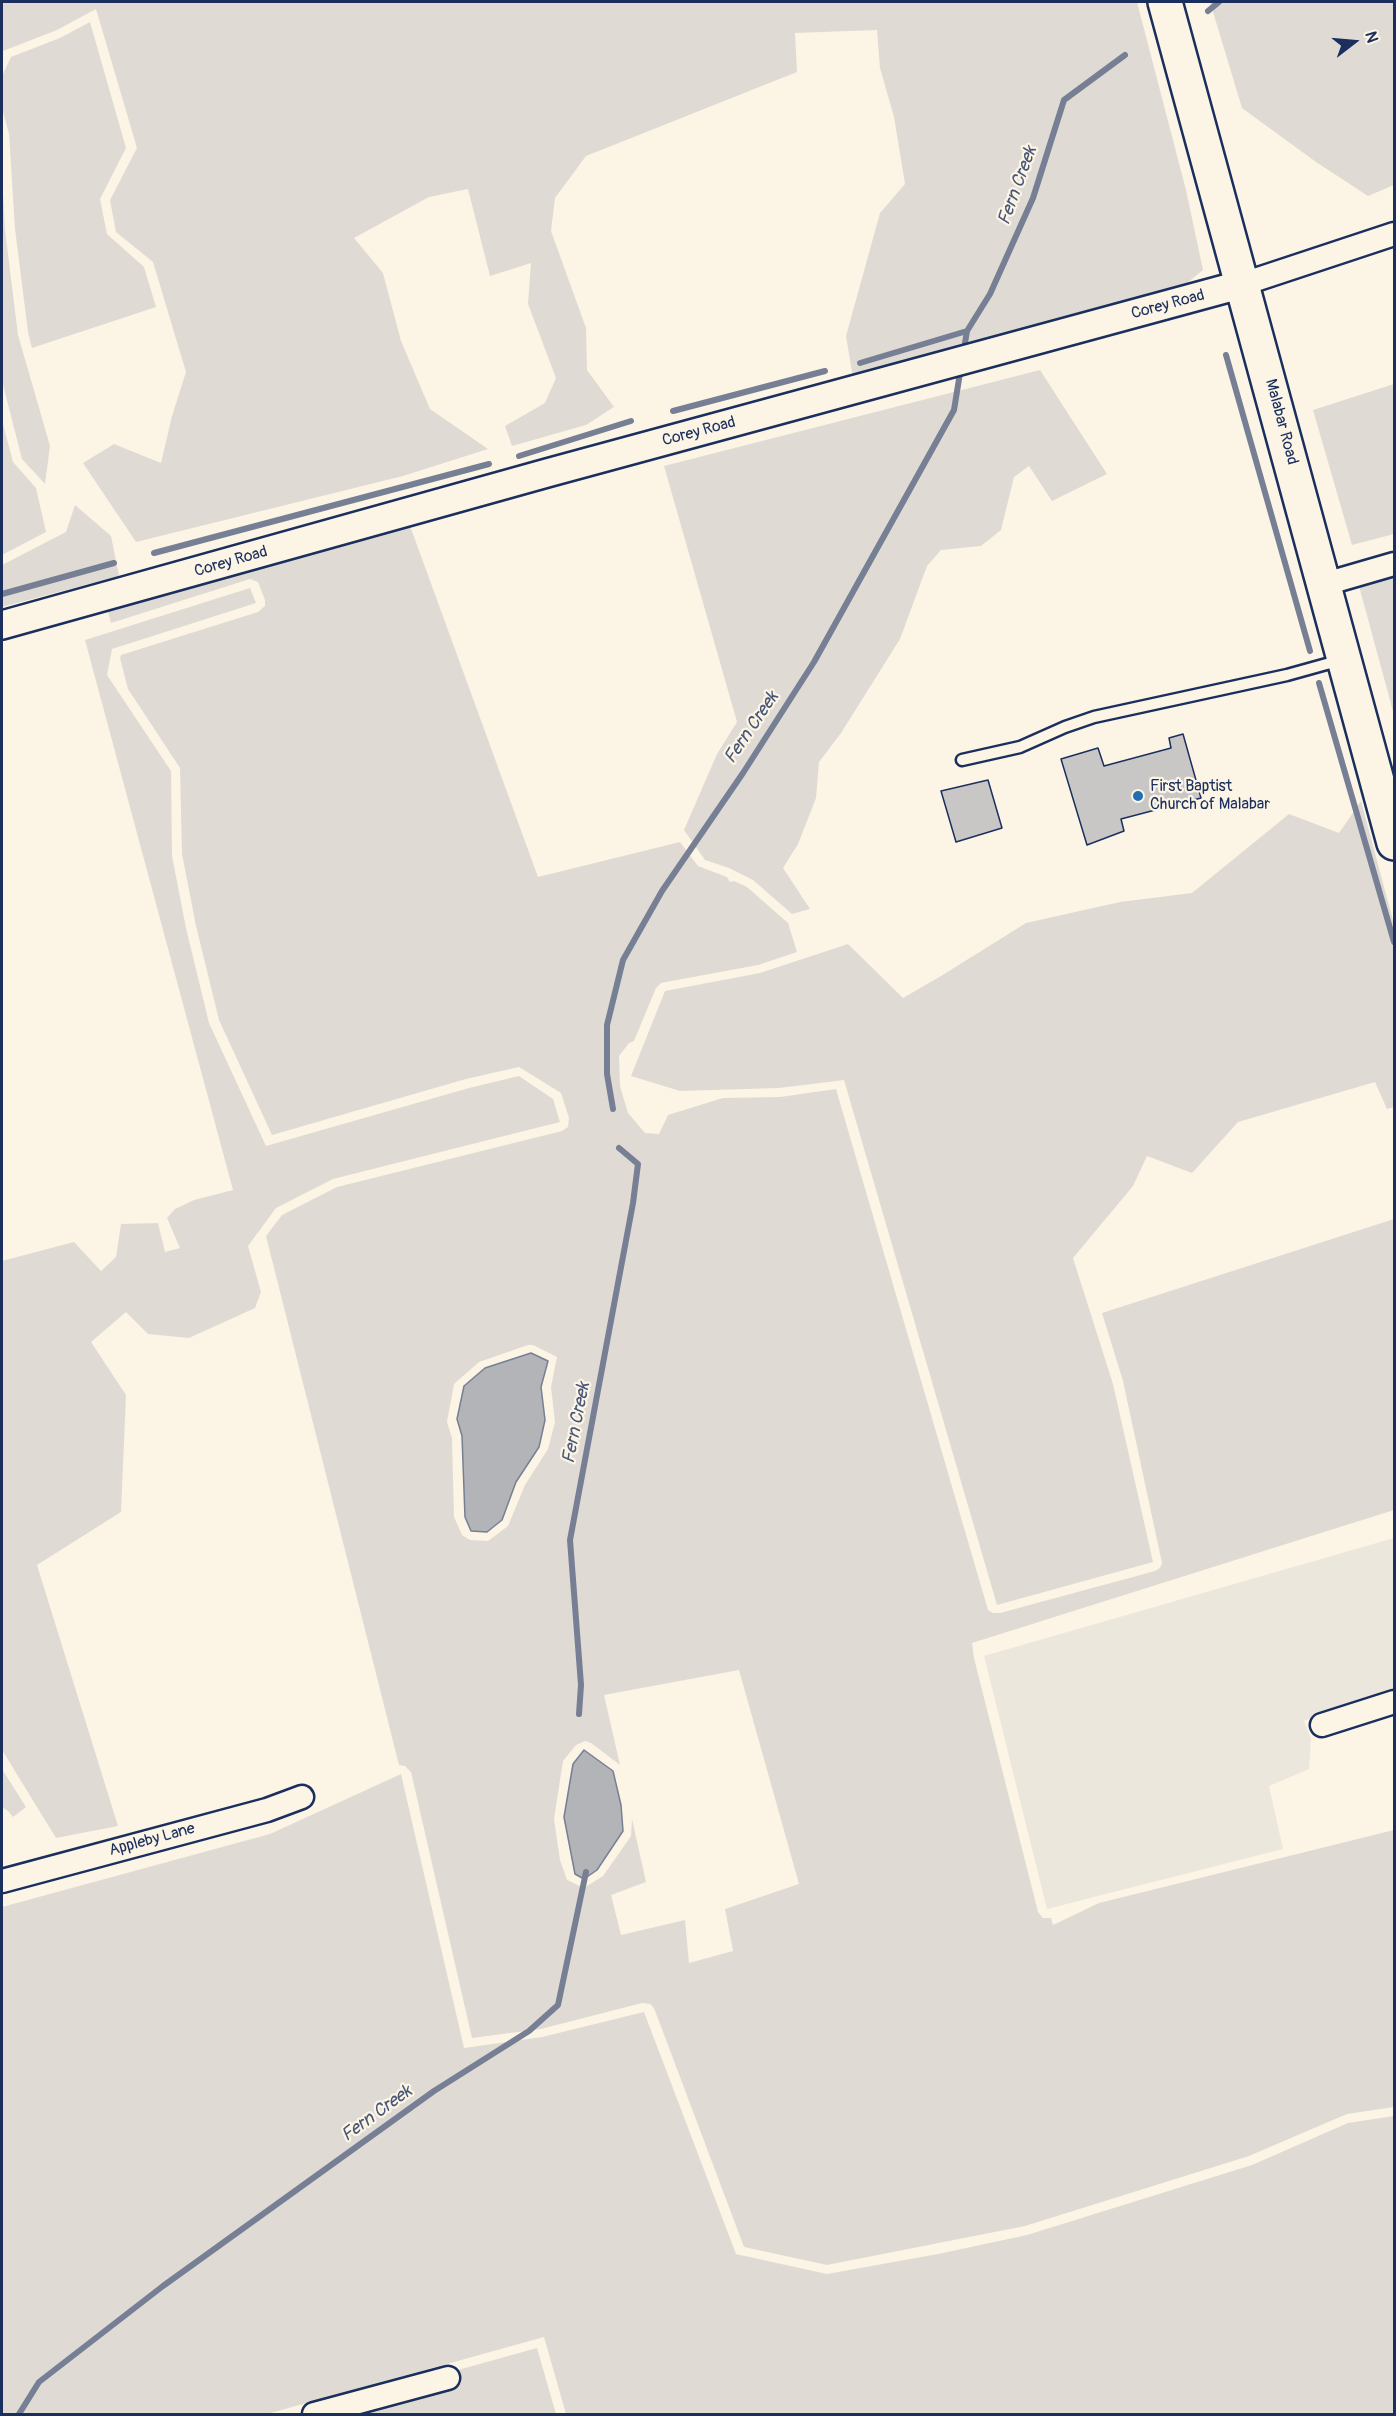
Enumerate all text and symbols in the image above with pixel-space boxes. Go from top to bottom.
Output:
north arrow [1324,12,1384,72]
text: N [1360,29,1382,45]
water label: Fern Creek [994,144,1042,228]
street label: Corey Road [1129,286,1207,324]
street label: Malabar Road [1260,377,1302,467]
street label: Corey Road [660,413,738,451]
street label: Corey Road [192,542,270,582]
water label: Fern Creek [720,688,784,768]
place label: First Baptist Church of Malabar [1150,777,1270,815]
marker: First Baptist Church of Malabar [1131,789,1145,803]
water label: Fern Creek [559,1381,595,1465]
street label: Appleby Lane [107,1819,197,1861]
water label: Fern Creek [337,2081,417,2147]

